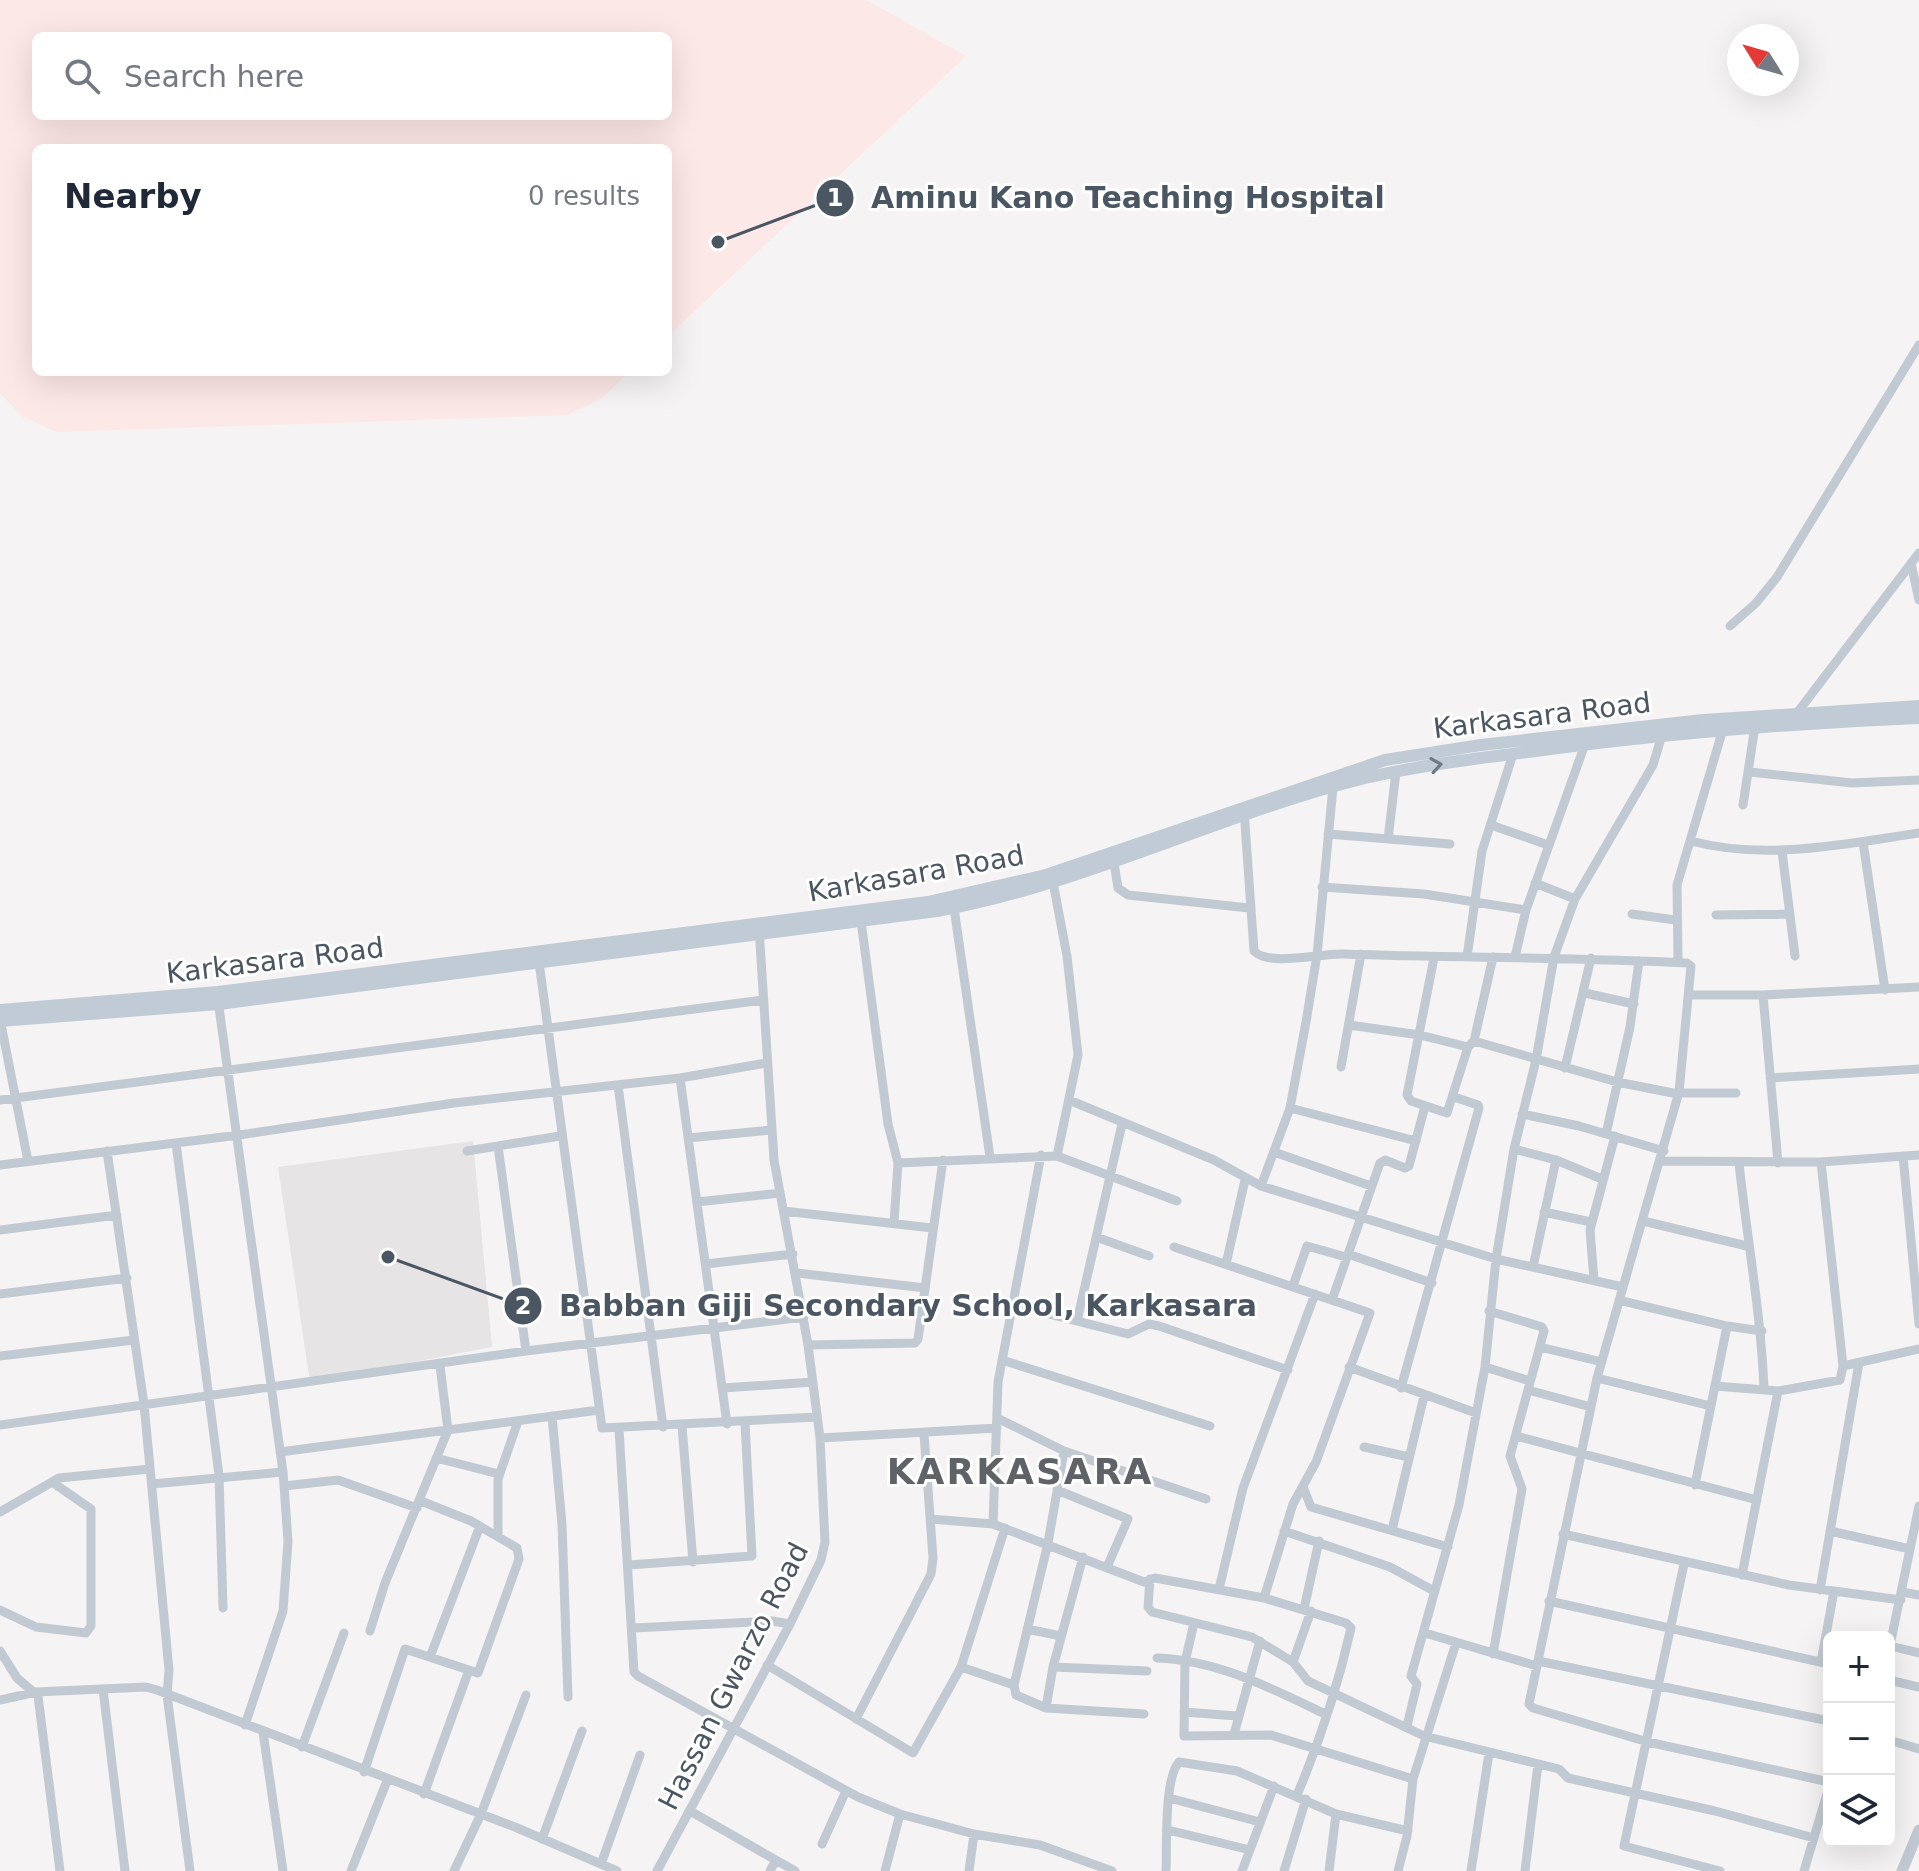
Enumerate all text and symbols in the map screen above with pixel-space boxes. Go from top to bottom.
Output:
north arrow [1727,24,1799,96]
search box [32,32,672,120]
icon: search [60,54,104,98]
text: Search here [124,59,304,94]
callout: Aminu Kano Teaching Hospital [815,171,1401,225]
text: Nearby [64,176,202,216]
text: Aminu Kano Teaching Hospital [871,180,1385,215]
text: 0 results [528,181,640,211]
text: 1 [827,184,843,212]
street label: Karkasara Road [1431,686,1653,745]
one-way arrow [1429,757,1443,774]
street label: Karkasara Road [805,838,1027,909]
street label: Karkasara Road [164,931,386,990]
callout: Babban Giji Secondary School, Karkasara [503,1279,1273,1333]
text: Babban Giji Secondary School, Karkasara [559,1288,1257,1323]
text: 2 [515,1292,531,1320]
district label: KARKASARA [887,1451,1153,1492]
street label: Hassan Gwarzo Road [652,1537,815,1815]
map controls [1823,1631,1895,1847]
button: + [1823,1631,1895,1703]
button: − [1823,1703,1895,1775]
button: layers [1823,1775,1895,1847]

